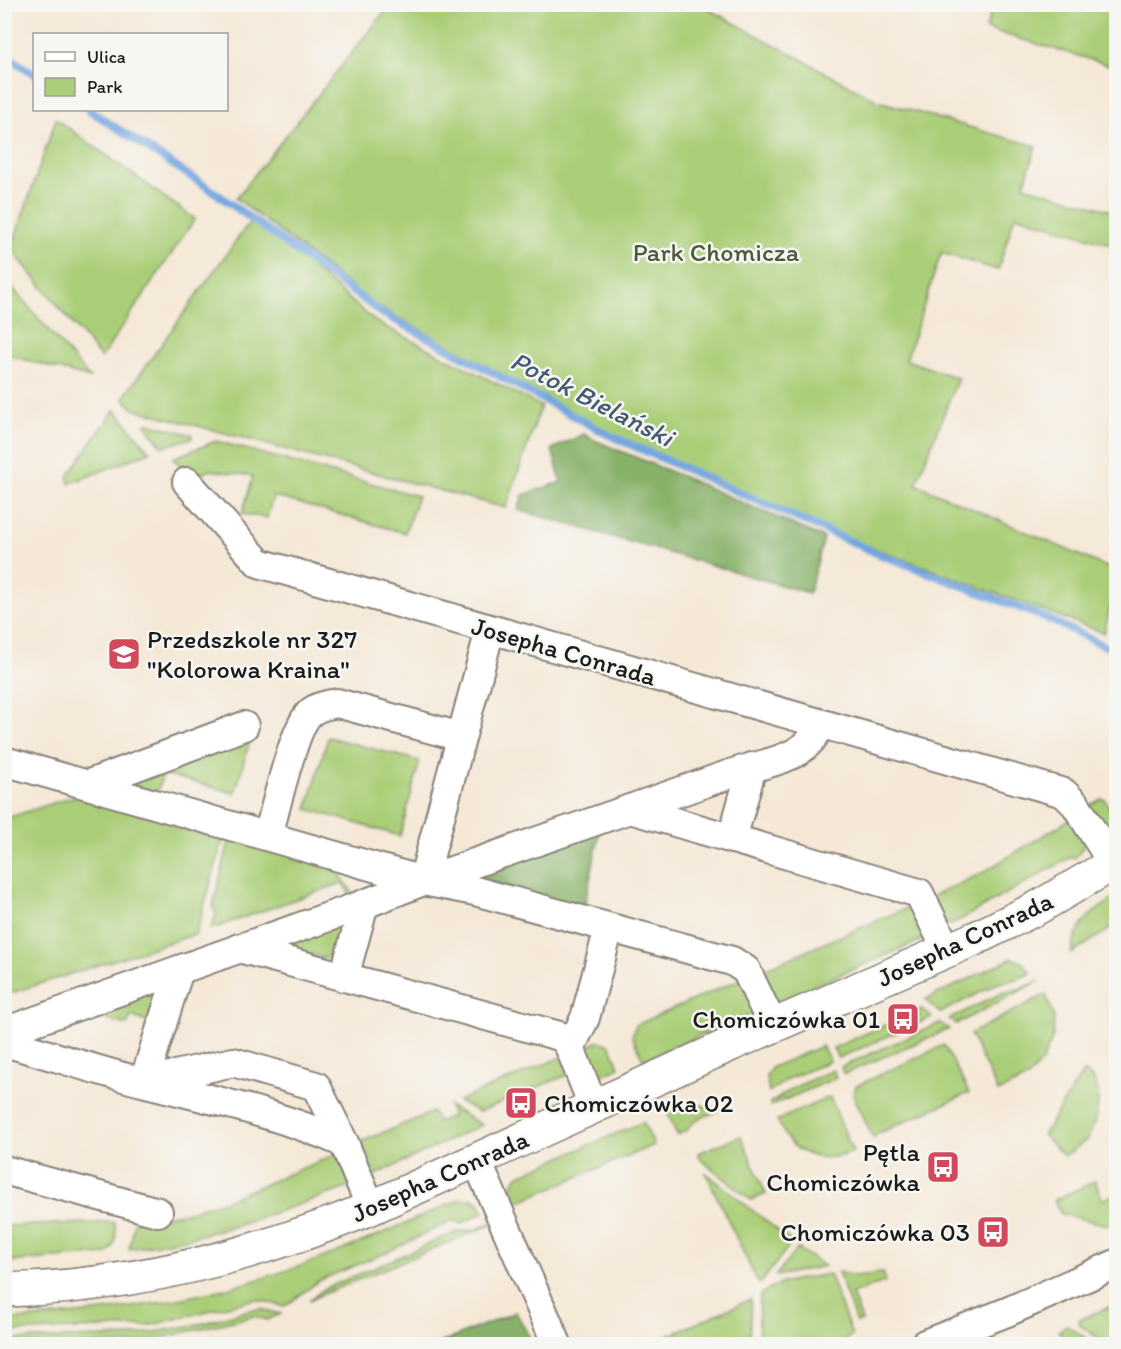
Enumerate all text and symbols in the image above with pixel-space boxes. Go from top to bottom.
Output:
legend [33,33,228,111]
text: Ulica [87,46,126,68]
text: Park [87,76,122,98]
park label: Park Chomicza [633,236,800,268]
water label: Potok Bielański [506,344,682,455]
street label: Josepha Conrada [468,609,660,693]
place label: Przedszkole nr 327 "Kolorowa Kraina" [147,623,357,685]
school or university icon: Przedszkole nr 327 "Kolorowa Kraina" [106,636,142,672]
street label: Josepha Conrada [872,884,1058,994]
bus stop icon: Chomiczówka 01 [885,1001,921,1037]
place label: Chomiczówka 01 [692,1003,880,1035]
bus stop icon: Chomiczówka 02 [503,1085,539,1121]
place label: Chomiczówka 02 [544,1087,734,1119]
street label: Josepha Conrada [347,1122,534,1229]
place label: Pętla Chomiczówka [766,1136,920,1198]
bus stop icon: Pętla Chomiczówka [925,1149,961,1185]
bus stop icon: Chomiczówka 03 [975,1214,1011,1250]
place label: Chomiczówka 03 [780,1216,970,1248]

